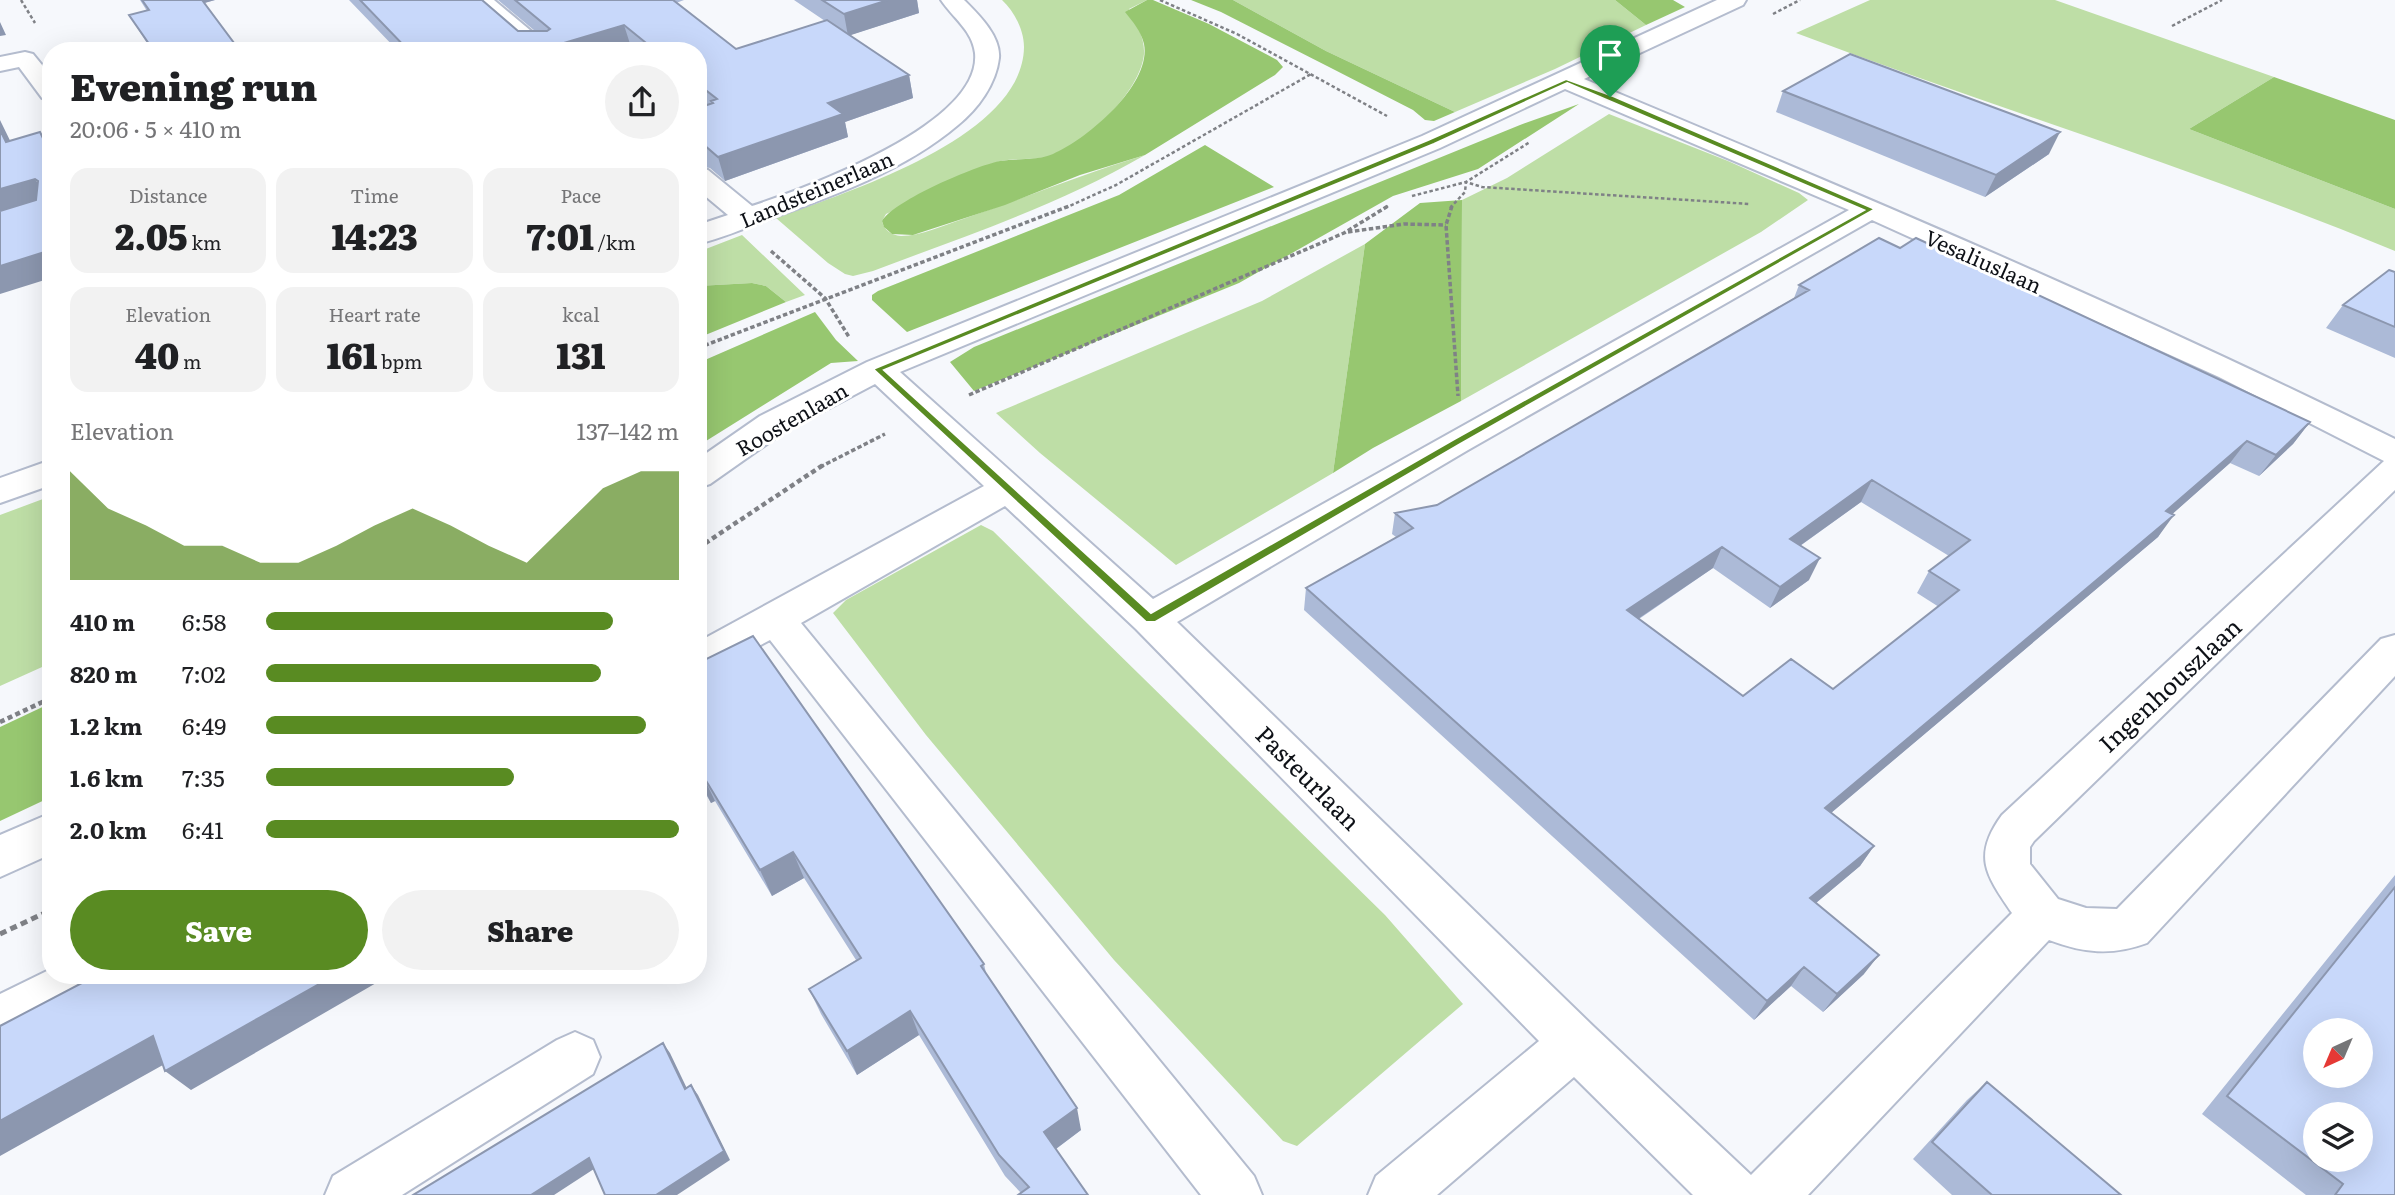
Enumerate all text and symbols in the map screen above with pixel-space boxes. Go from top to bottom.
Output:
pin [1580,25,1640,97]
icon: arrive [1591,36,1629,74]
text: Evening run [70,56,317,113]
button: share [605,65,679,139]
text: 20:06 · 5 × 410 m [70,111,242,145]
street label: Landsteinerlaan [734,142,898,234]
text: Distance [129,181,207,209]
text: Time [350,181,399,209]
text: Pace [560,181,601,209]
text: 2.05 [115,209,188,261]
text: 14:23 [331,209,418,261]
text: 7:01 [526,209,594,261]
street label: Vesaliuslaan [1921,220,2047,300]
text: km [188,228,221,256]
text: /km [594,228,636,256]
text: Elevation [125,300,211,328]
text: Heart rate [328,300,421,328]
text: kcal [562,300,600,328]
text: 40 [135,328,179,380]
text: 161 [327,328,377,380]
text: 131 [556,328,605,380]
text: m [179,347,202,375]
text: bpm [377,347,422,375]
street label: Roostenlaan [729,373,853,463]
text: Elevation [70,413,174,447]
text: 137–142 m [576,413,679,447]
text: 410 m [70,604,135,638]
text: 6:58 [182,604,226,638]
street label: Ingenhouszlaan [2090,609,2248,759]
text: 820 m [70,656,137,690]
text: 7:02 [182,656,226,690]
text: 1.2 km [70,708,142,742]
text: 6:49 [182,708,226,742]
street label: Pasteurlaan [1249,717,1369,837]
text: 1.6 km [70,760,143,794]
text: 7:35 [182,760,225,794]
text: 2.0 km [70,812,147,846]
text: 6:41 [182,812,224,846]
button: Save [70,890,368,970]
button: Share [382,890,679,970]
north arrow [2303,1018,2373,1088]
map controls [2303,1018,2373,1172]
button: layers [2303,1102,2373,1172]

